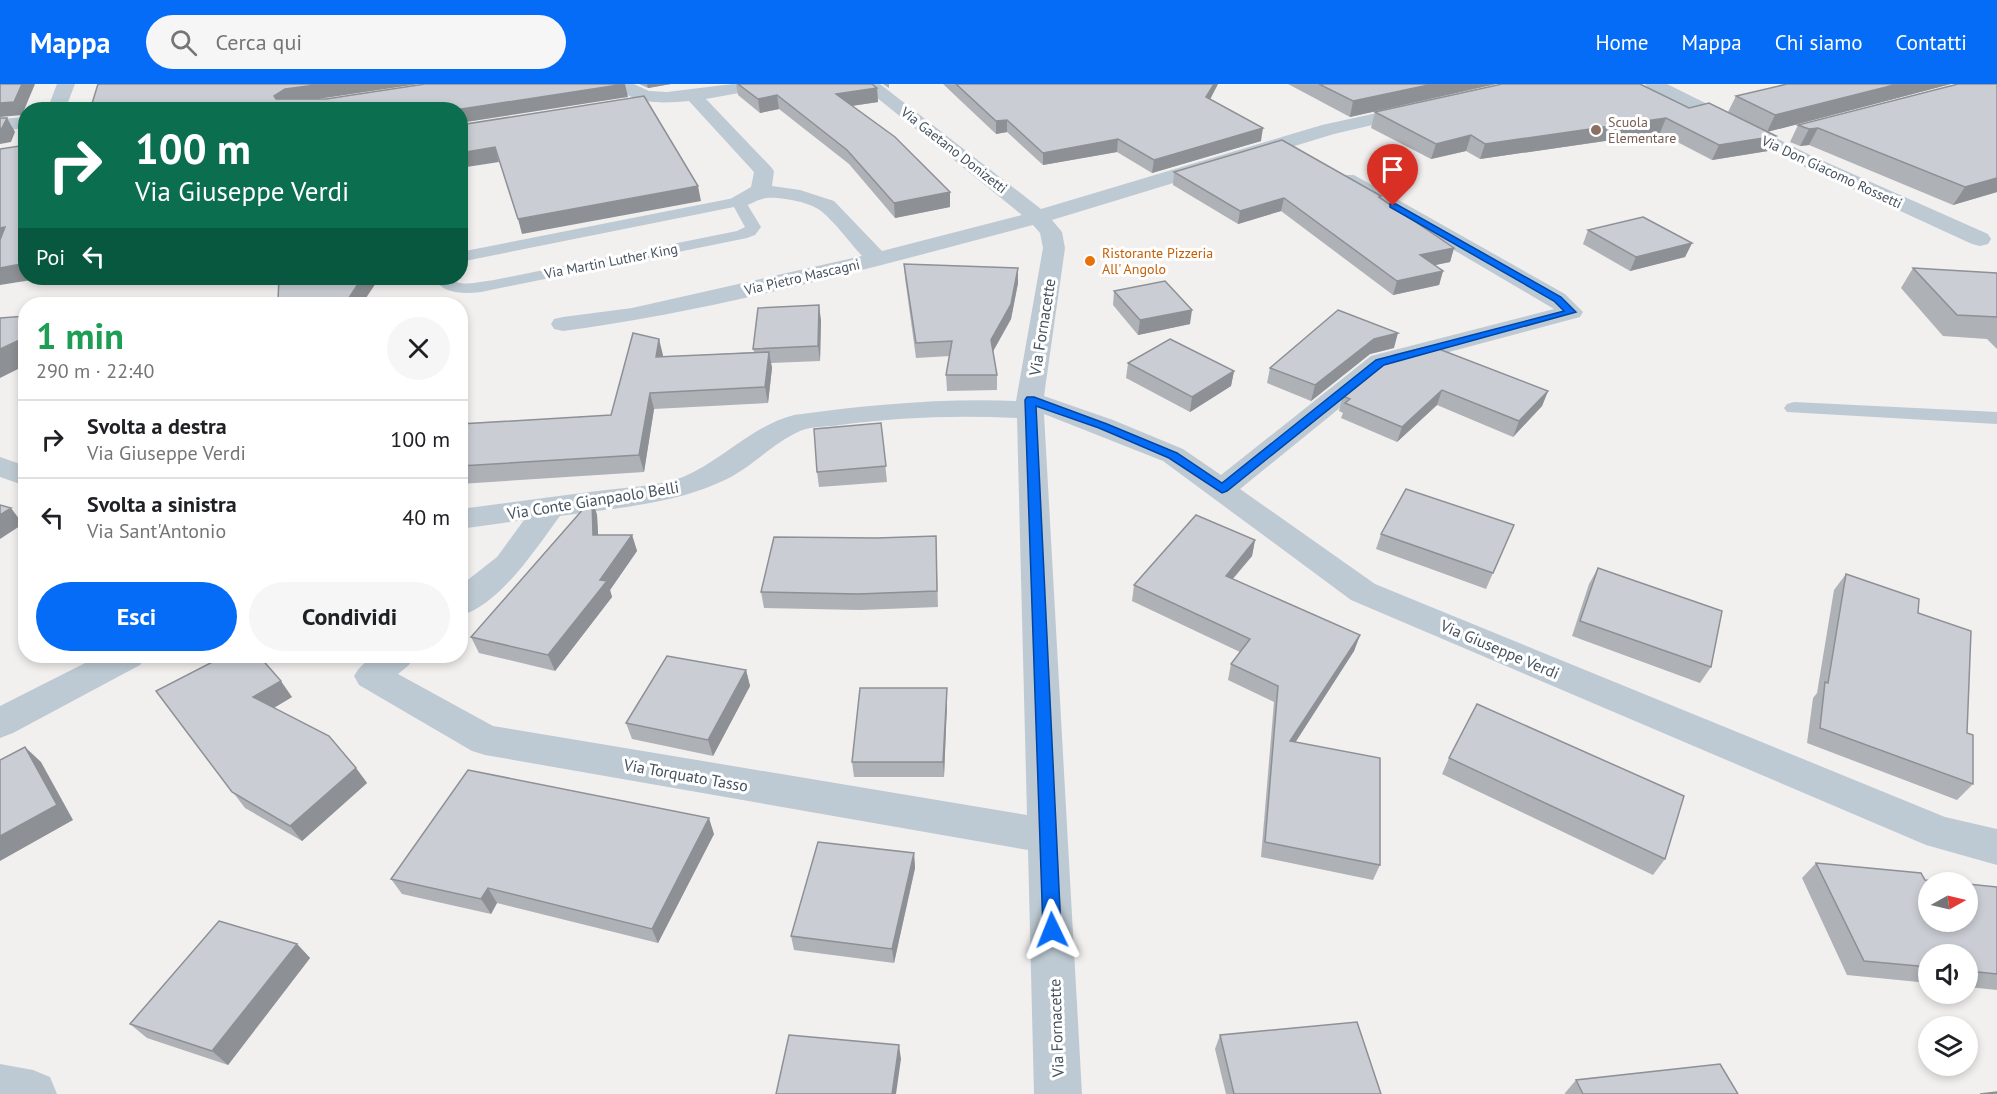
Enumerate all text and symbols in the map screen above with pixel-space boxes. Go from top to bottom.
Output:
search box [146,15,566,69]
text: Mappa [30,24,110,61]
icon: search [167,26,200,59]
text: Cerca qui [215,28,302,56]
text: Home [1595,29,1649,56]
text: Mappa [1682,29,1742,56]
text: Chi siamo [1775,29,1863,56]
text: Contatti [1896,29,1967,56]
street label: Via Gaetano Donizetti [896,102,1011,197]
place label: Scuola Elementare [1608,113,1676,147]
text: 100 m [135,121,251,176]
marker: Scuola Elementare [1589,123,1603,137]
icon: right [36,126,114,204]
street label: Via Don Giacomo Rossetti [1758,131,1905,213]
pin [1367,144,1418,206]
icon: arrive [1376,153,1409,186]
text: Via Giuseppe Verdi [135,174,349,208]
street label: Via Martin Luther King [542,239,679,283]
icon: left [77,240,110,273]
text: Poi [36,243,65,271]
place label: Ristorante Pizzeria All' Angolo [1102,244,1213,278]
marker: Ristorante Pizzeria All' Angolo [1083,254,1097,268]
street label: Via Pietro Mascagni [742,255,861,299]
street label: Via Fornacette [1024,277,1060,378]
text: 1 min [36,312,124,359]
button: close [387,317,450,380]
text: 290 m · 22:40 [36,358,154,384]
text: Svolta a destra [87,412,227,440]
icon: right [36,423,69,456]
text: 100 m [390,425,450,453]
text: Via Giuseppe Verdi [87,440,246,466]
street label: Via Conte Gianpaolo Belli [505,477,680,524]
text: Svolta a sinistra [87,490,237,518]
icon: left [36,501,69,534]
text: 40 m [402,503,450,531]
text: Via Sant'Antonio [87,518,226,544]
button: Esci [36,582,237,651]
button: Condividi [249,582,450,651]
street label: Via Giuseppe Verdi [1437,615,1562,683]
street label: Via Torquato Tasso [621,754,750,796]
north arrow [1918,872,1978,932]
map controls [1918,872,1978,1076]
position arrow [1020,898,1084,962]
button: sound [1918,944,1978,1004]
street label: Via Fornacette [1044,979,1068,1078]
button: layers [1918,1016,1978,1076]

